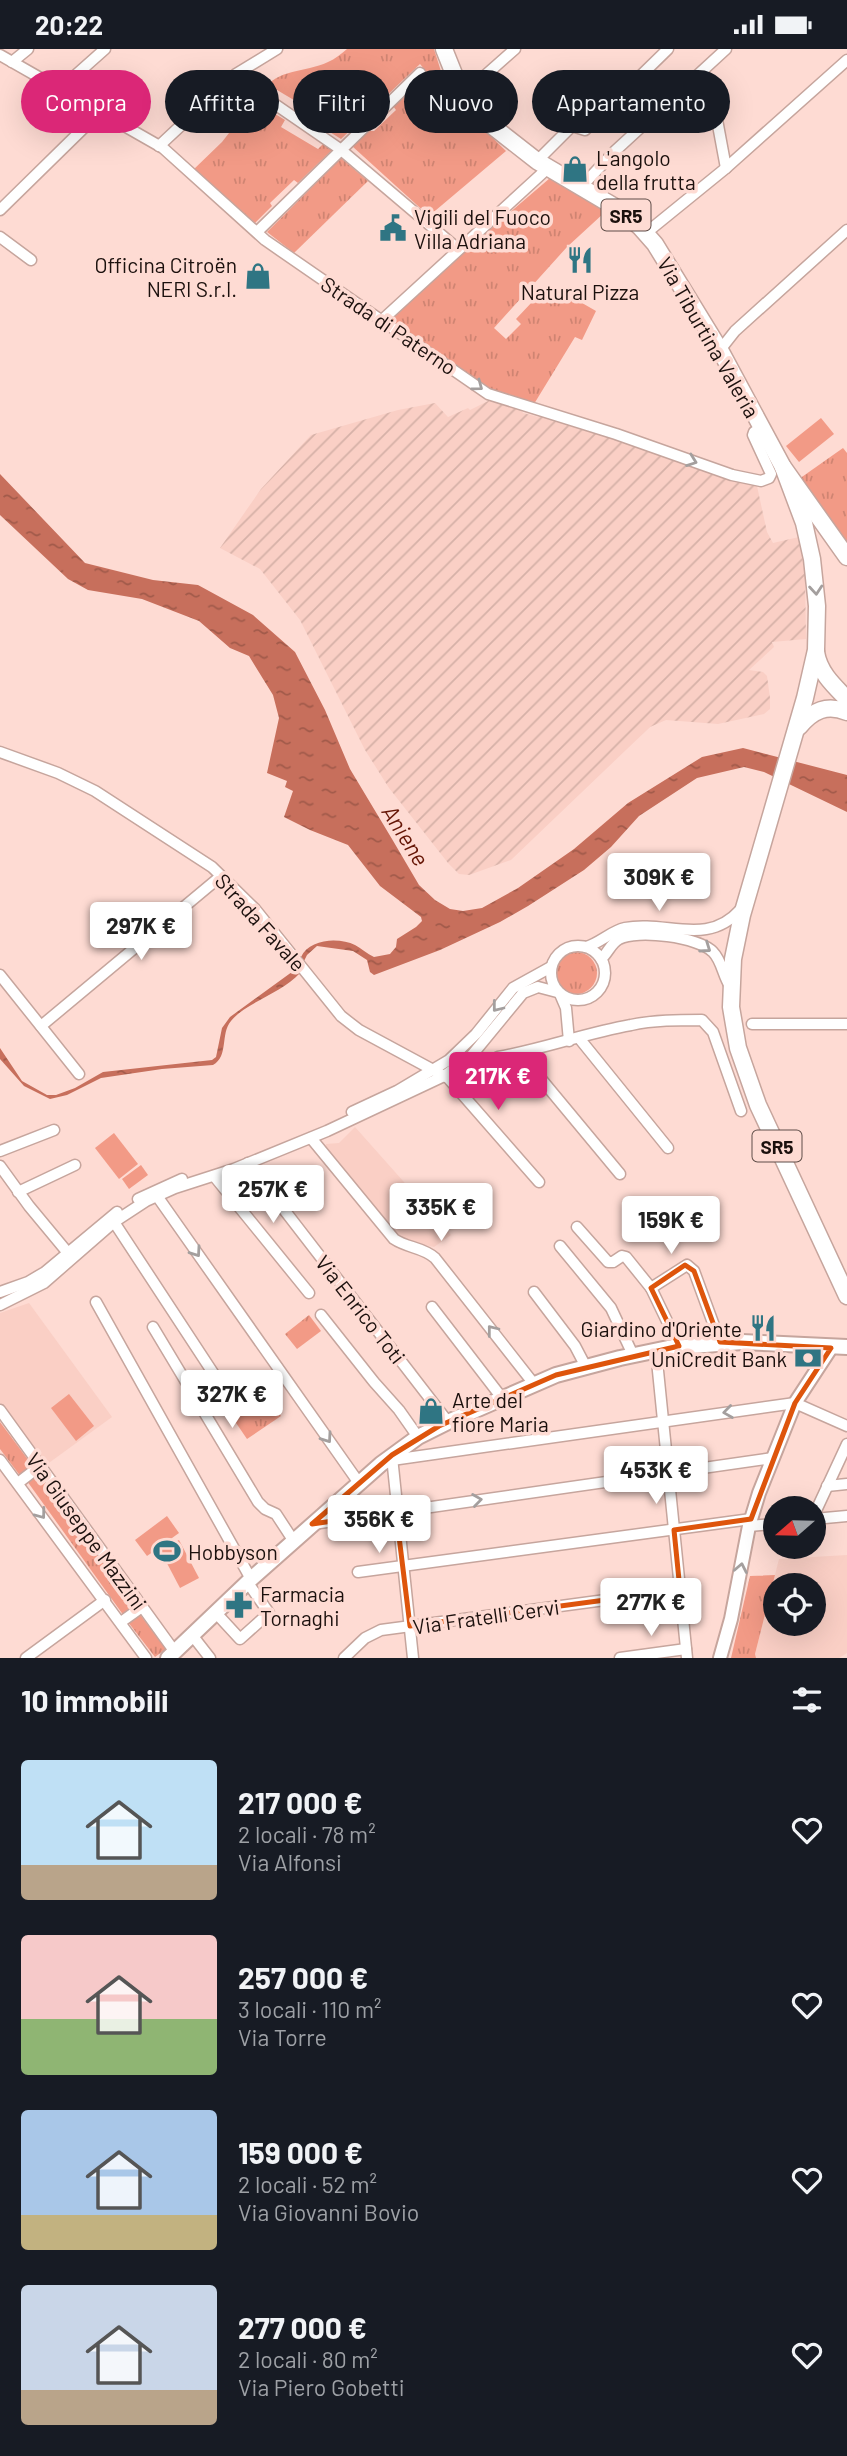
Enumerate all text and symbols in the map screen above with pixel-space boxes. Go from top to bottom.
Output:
text: 20:22 [35,9,103,40]
chip: Compra [21,70,151,133]
chip: Affitta [165,70,279,133]
chip: Filtri [293,70,390,133]
chip: Nuovo [404,70,518,133]
chip: Appartamento [532,70,730,133]
place label: L'angolo della frutta [596,145,696,194]
shop icon: L'angolo della frutta [560,154,590,184]
road number: SR5 [602,199,650,231]
place label: Vigili del Fuoco Villa Adriana [414,204,551,253]
public building icon: Vigili del Fuoco Villa Adriana [378,213,408,243]
restaurant icon: Natural Pizza [565,245,595,275]
place label: Officina Citroën NERI S.r.l. [94,252,237,301]
street label: Via Tiburtina Valeria [653,252,765,422]
shop icon: Officina Citroën NERI S.r.l. [243,261,273,291]
street label: Strada di Paterno [317,271,461,379]
place label: Natural Pizza [521,279,639,304]
one-way arrow [470,378,483,391]
one-way arrow [685,452,697,466]
one-way arrow [808,585,823,596]
water label: Aniene [376,799,436,871]
pin: 309K € [602,853,716,913]
text: 309K € [623,862,695,890]
street label: Strada Favale [211,868,311,976]
pin: 297K € [84,902,198,962]
text: 297K € [106,911,176,939]
one-way arrow [698,940,711,952]
one-way arrow [493,999,506,1011]
pin: 217K € [441,1053,555,1112]
text: 217K € [465,1061,531,1089]
road number: SR5 [752,1131,802,1161]
pin: 257K € [216,1165,330,1225]
text: 257K € [238,1174,308,1202]
pin: 335K € [384,1183,498,1243]
text: 335K € [406,1192,476,1220]
pin: 159K € [614,1197,728,1256]
text: 159K € [638,1205,704,1233]
one-way arrow [188,1244,200,1257]
street label: Via Enrico Toti [311,1250,411,1368]
restaurant icon: Giardino d'Oriente [748,1313,778,1343]
place label: Giardino d'Oriente [581,1316,742,1341]
one-way arrow [488,1325,500,1338]
bank icon: UniCredit Bank [793,1343,823,1373]
place label: UniCredit Bank [651,1346,787,1371]
pin: 327K € [175,1371,289,1430]
text: 327K € [197,1379,267,1407]
place label: Arte del fiore Maria [452,1387,549,1436]
shop icon: Arte del fiore Maria [416,1396,446,1426]
one-way arrow [722,1404,734,1419]
one-way arrow [319,1430,331,1443]
street label: Via Giuseppe Mazzini [22,1447,152,1615]
pin: 453K € [599,1447,713,1506]
text: 453K € [620,1455,692,1483]
one-way arrow [471,1493,483,1508]
pin: 356K € [322,1495,436,1555]
north arrow [763,1496,826,1559]
map controls [763,1496,826,1636]
text: 356K € [344,1504,414,1532]
one-way arrow [33,1507,45,1519]
sports icon: Hobbyson [152,1536,182,1566]
place label: Hobbyson [188,1539,278,1564]
one-way arrow [733,1562,748,1574]
button: locate [763,1573,826,1636]
pin: 277K € [594,1579,708,1638]
place label: Farmacia Tornaghi [260,1581,345,1630]
text: 277K € [616,1587,686,1615]
pharmacy icon: Farmacia Tornaghi [224,1590,254,1620]
street label: Via Fratelli Cervi [411,1593,561,1639]
icon: filters [788,1681,826,1719]
text: 10 immobili [21,1682,169,1718]
text: 217 000 € [238,1784,362,1820]
icon: home [77,1788,161,1872]
icon: heart [788,1811,826,1849]
text: 2 locali · 78 m² [238,1820,376,1848]
text: Via Alfonsi [238,1848,342,1876]
text: 257 000 € [238,1959,368,1995]
icon: home [77,1963,161,2047]
icon: heart [788,1986,826,2024]
text: 3 locali · 110 m² [238,1995,381,2023]
text: Via Torre [238,2023,327,2051]
text: 159 000 € [238,2134,363,2170]
icon: home [77,2138,161,2222]
icon: heart [788,2161,826,2199]
text: 2 locali · 52 m² [238,2170,377,2198]
text: Via Giovanni Bovio [238,2198,419,2226]
text: 277 000 € [238,2309,367,2345]
icon: home [77,2313,161,2397]
icon: heart [788,2336,826,2374]
text: 2 locali · 80 m² [238,2345,378,2373]
text: Via Piero Gobetti [238,2373,405,2401]

